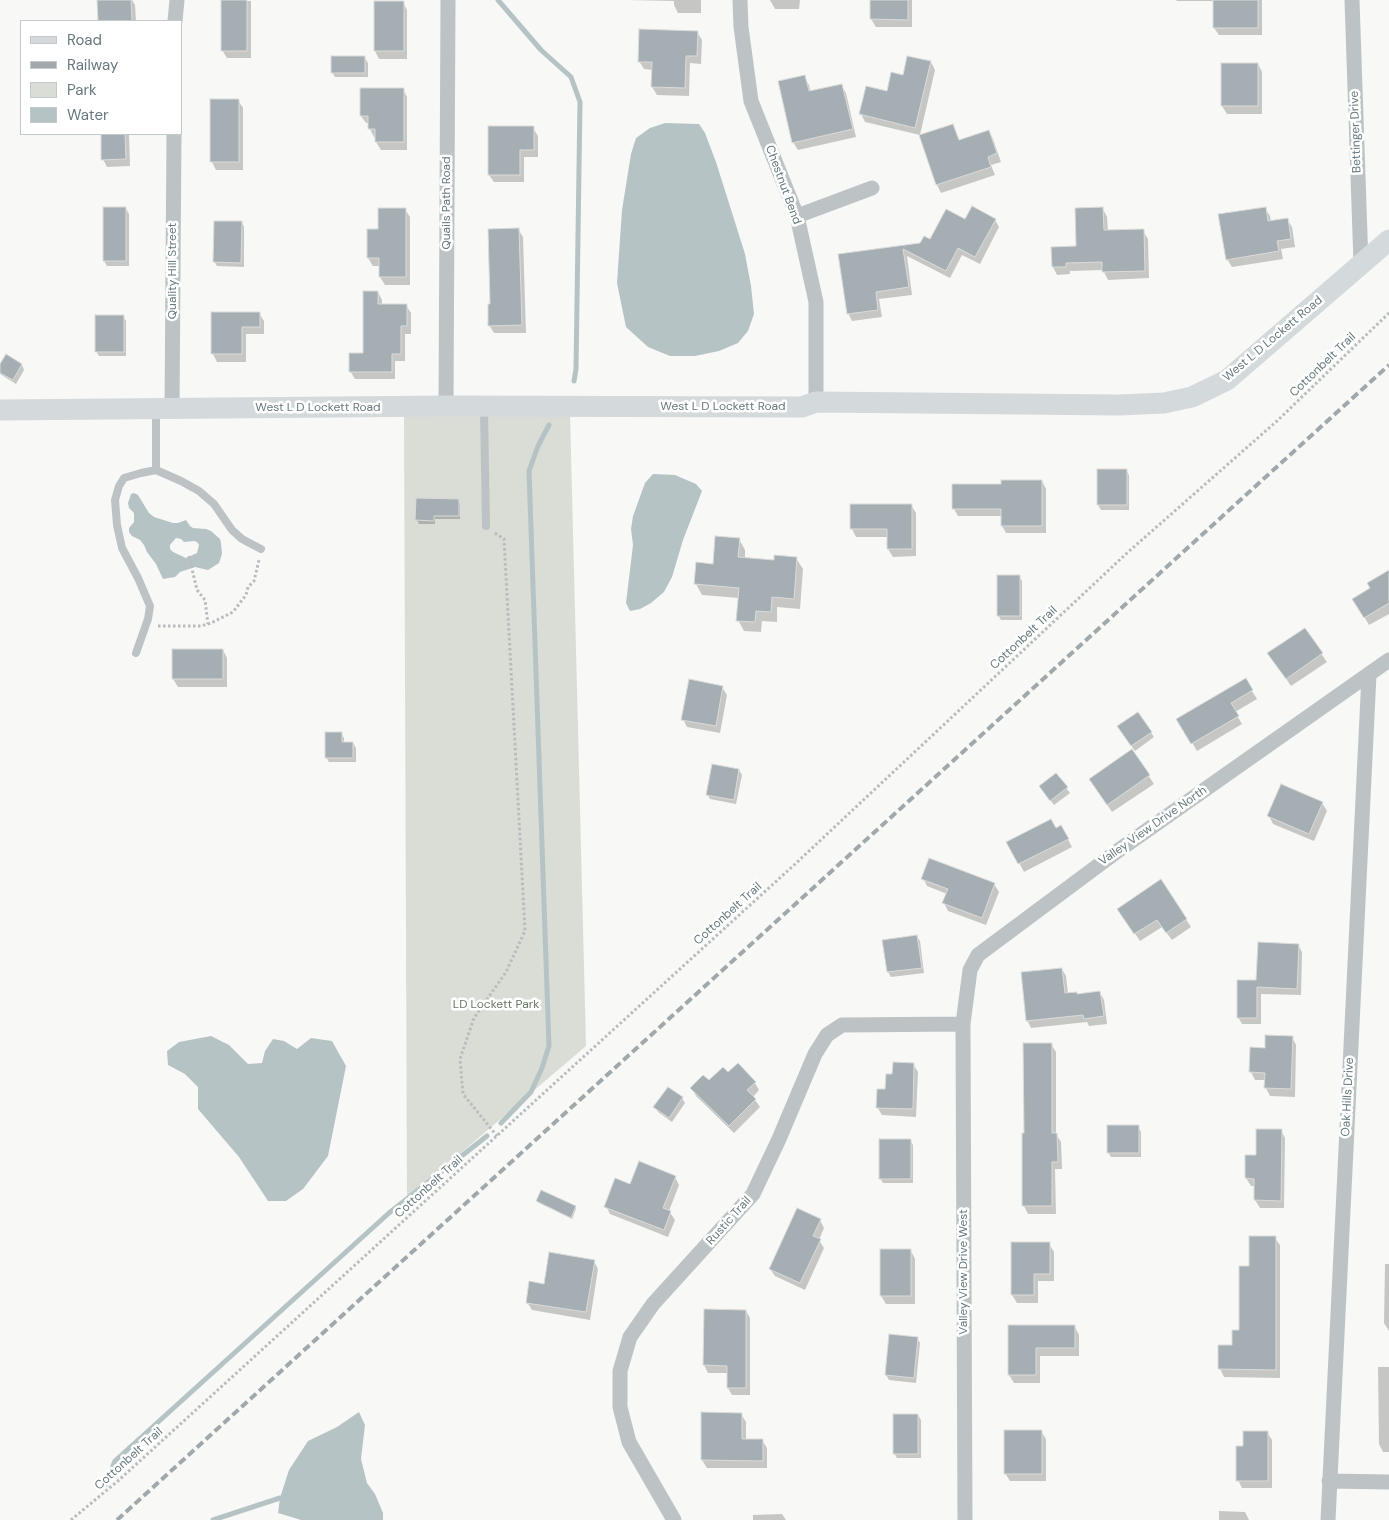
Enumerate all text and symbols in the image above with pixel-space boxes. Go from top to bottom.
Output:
legend [20,20,182,135]
text: Road [67,30,102,50]
text: Railway [67,55,118,75]
text: Park [67,80,97,100]
street label: Bettinger Drive [1347,91,1365,173]
text: Water [67,105,108,125]
street label: Chestnut Bend [762,144,804,226]
street label: Quails Path Road [440,156,454,250]
street label: Quality Hill Street [166,223,180,319]
street label: West L D Lockett Road [1220,293,1326,385]
street label: Cottonbelt Trail [1287,330,1359,400]
street label: West L D Lockett Road [660,400,786,414]
street label: West L D Lockett Road [255,401,381,415]
street label: Cottonbelt Trail [988,603,1060,673]
street label: Valley View Drive North [1096,783,1210,869]
street label: Cottonbelt Trail [691,880,765,948]
park label: LD Lockett Park [453,998,539,1012]
street label: Oak Hills Drive [1339,1057,1357,1137]
street label: Cottonbelt Trail [392,1153,466,1221]
street label: Rustic Trail [704,1194,754,1248]
street label: Valley View Drive West [957,1209,971,1335]
street label: Cottonbelt Trail [92,1425,166,1493]

